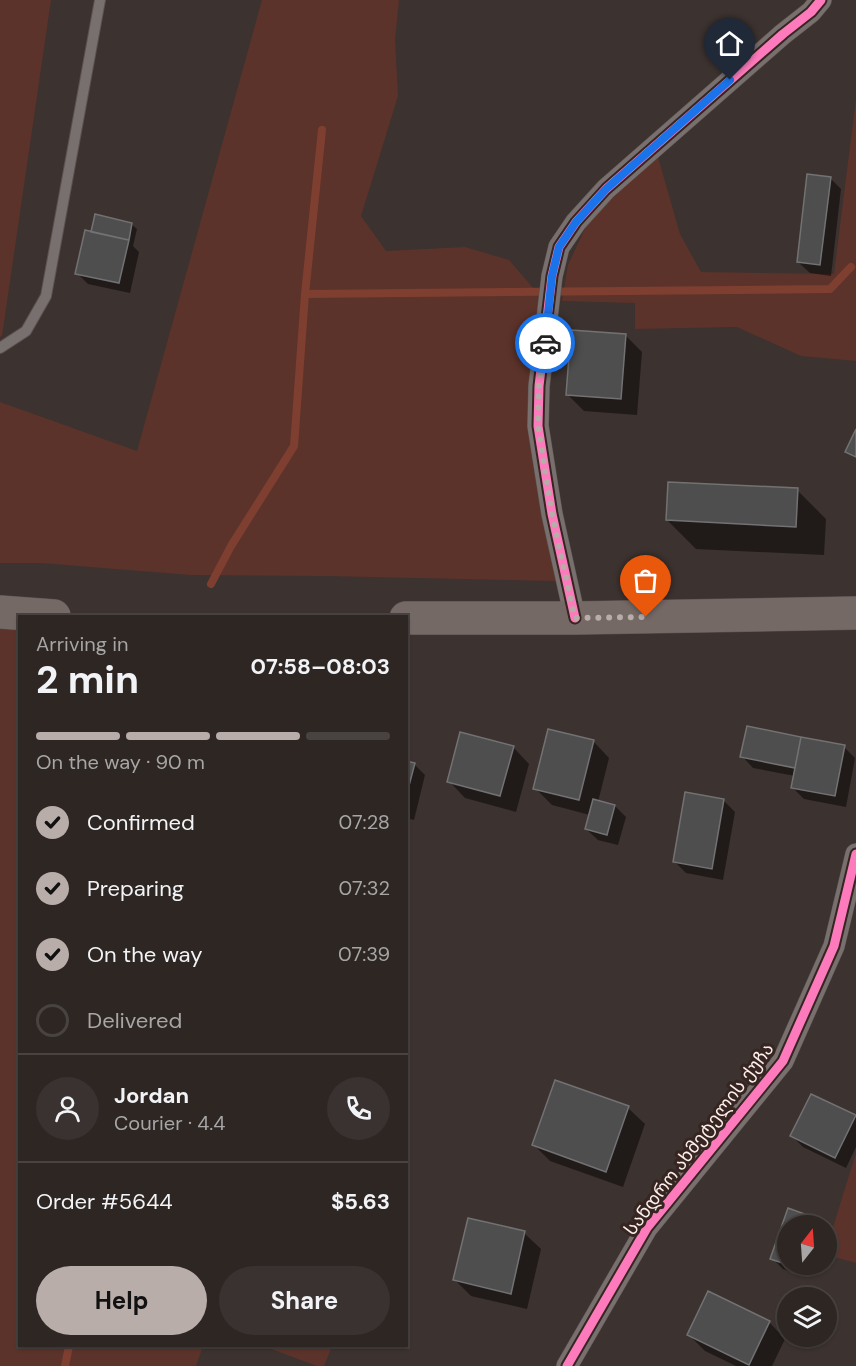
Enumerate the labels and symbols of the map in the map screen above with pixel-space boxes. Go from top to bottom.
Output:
pin [704,18,755,80]
courier [515,313,575,373]
pin [620,555,671,617]
street label: სანდრო ახმეტელის ქუჩა [619,1038,779,1240]
north arrow [777,1215,837,1275]

